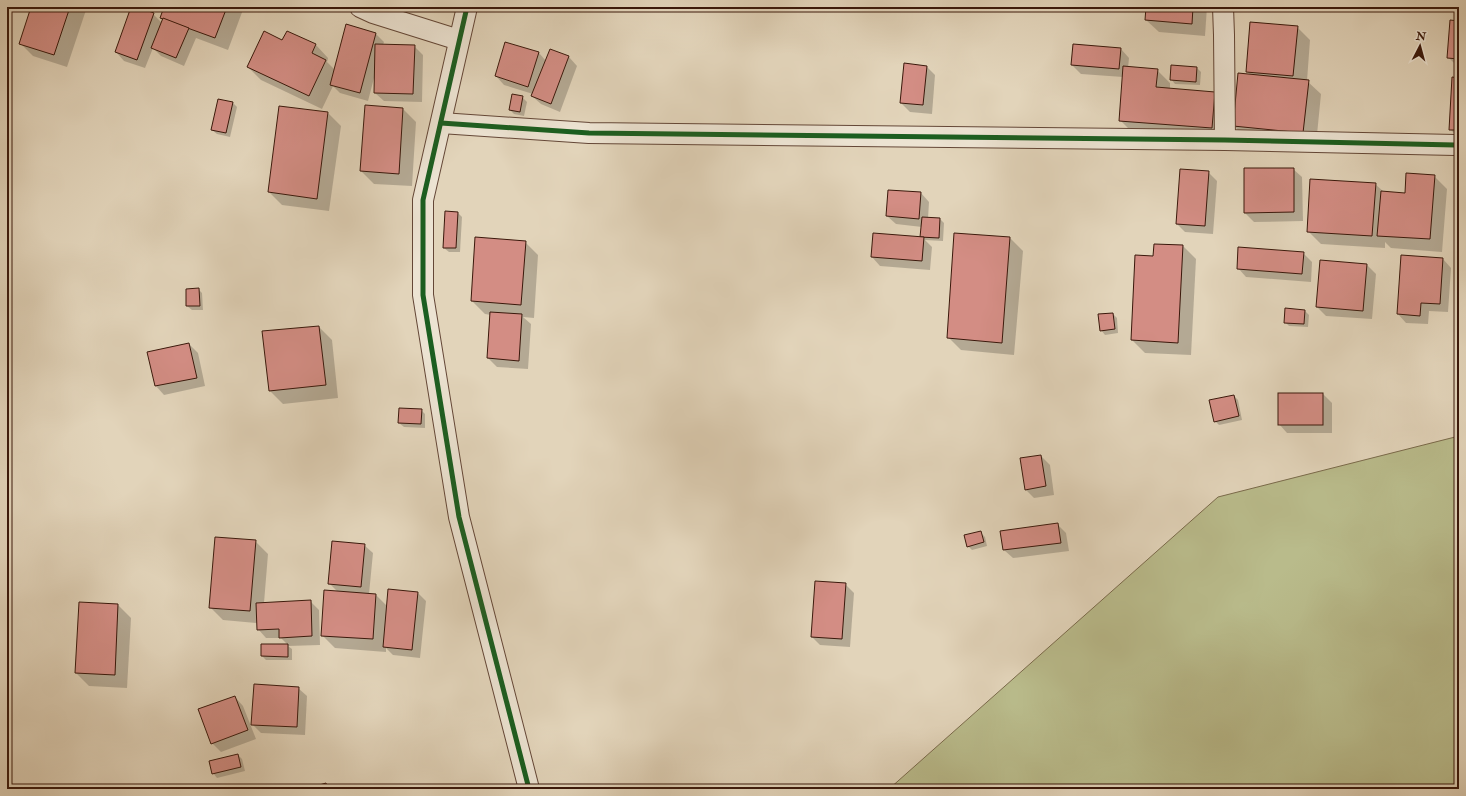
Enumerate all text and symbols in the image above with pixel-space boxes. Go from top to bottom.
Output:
north arrow [1400,26,1440,66]
text: N [1414,29,1428,44]

